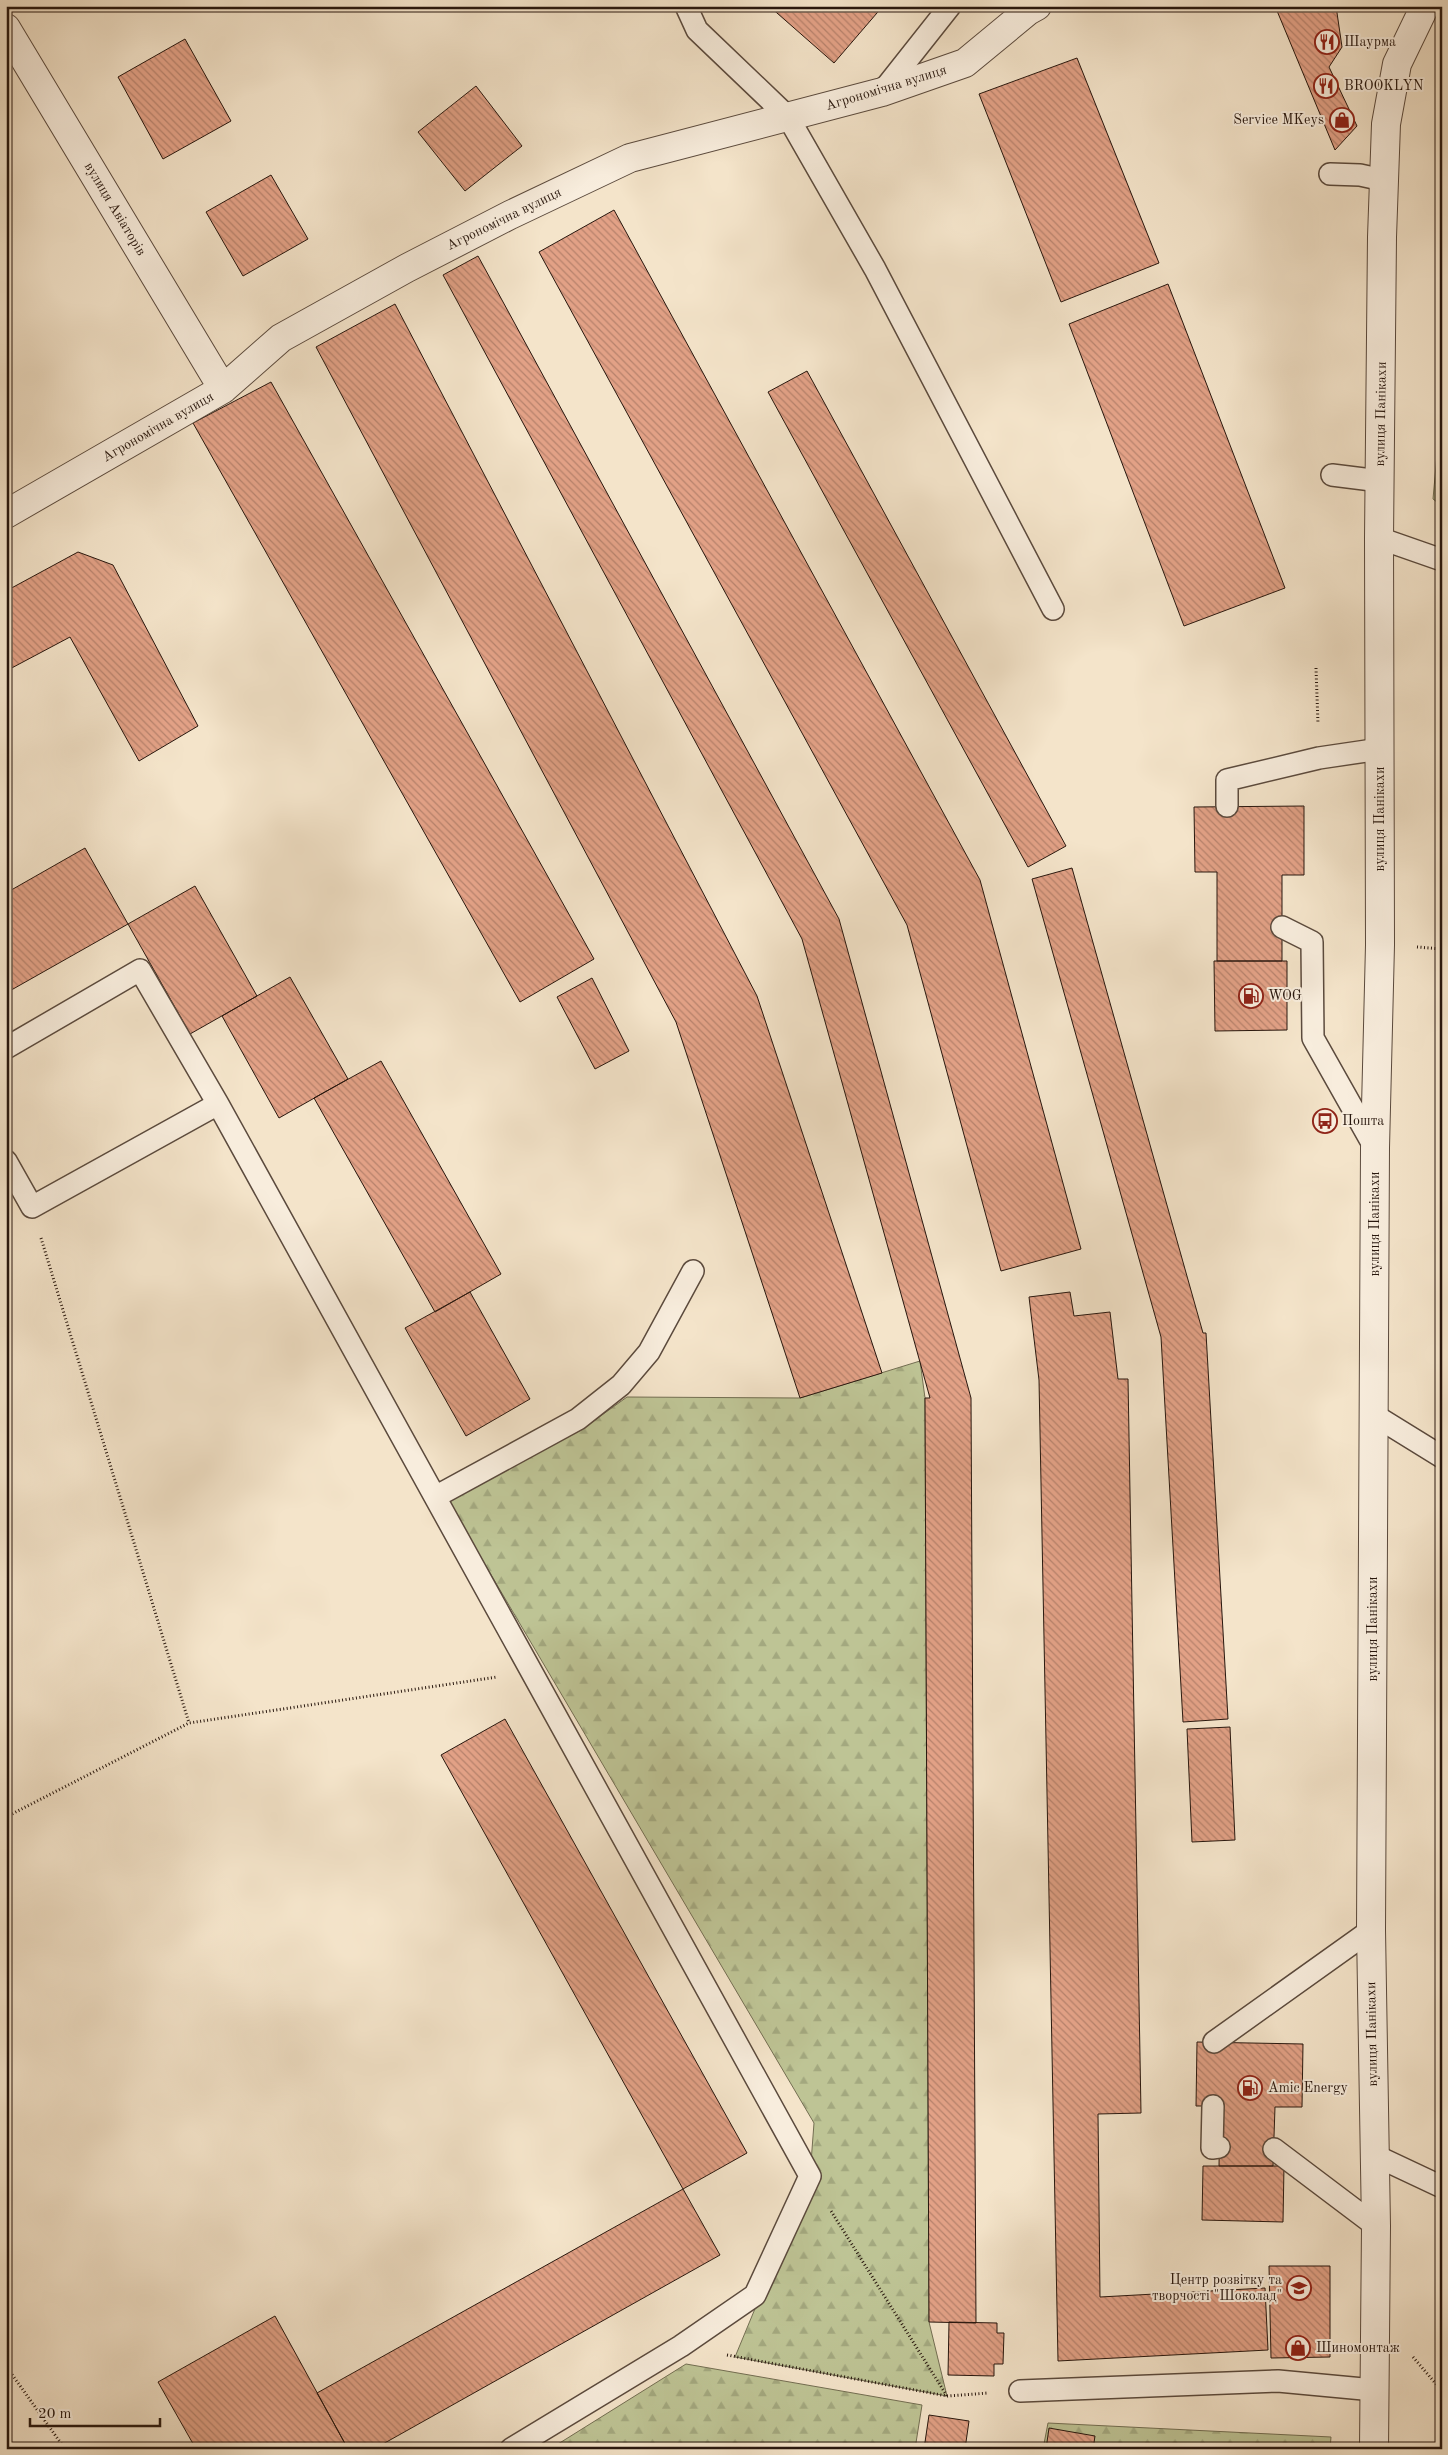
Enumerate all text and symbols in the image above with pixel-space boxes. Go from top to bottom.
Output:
restaurant icon: Шаурма [1314,29,1340,55]
place label: Шаурма [1344,35,1396,49]
street label: Агрономічна вулиця [824,63,948,113]
restaurant icon: BROOKLYN [1313,73,1339,99]
place label: BROOKLYN [1344,79,1424,93]
shop icon: Service MKeys [1329,107,1355,133]
place label: Service MKeys [1233,113,1324,127]
street label: вулиця Авіаторів [82,160,149,258]
street label: Агрономічна вулиця [444,185,564,253]
street label: вулиця Панікахи [1373,361,1389,467]
street label: Агрономічна вулиця [100,389,216,465]
street label: вулиця Панікахи [1373,767,1387,871]
fuel station icon: WOG [1238,983,1264,1009]
place label: WOG [1268,989,1302,1003]
bus stop icon: Пошта [1312,1108,1338,1134]
place label: Пошта [1342,1114,1384,1128]
street label: вулиця Панікахи [1368,1172,1382,1276]
street label: вулиця Панікахи [1366,1577,1380,1681]
street label: вулиця Панікахи [1364,1981,1380,2087]
fuel station icon: Amic Energy [1237,2075,1263,2101]
place label: Amic Energy [1268,2081,1349,2095]
place label: Центр розвітку та творчості "Шоколад" [1152,2273,1282,2303]
school or university icon: Центр розвітку та творчості "Шоколад" [1286,2275,1312,2301]
shop icon: Шиномонтаж [1285,2335,1311,2361]
place label: Шиномонтаж [1316,2341,1400,2355]
scale bar [30,2395,160,2427]
text: 20 m [38,2407,72,2422]

